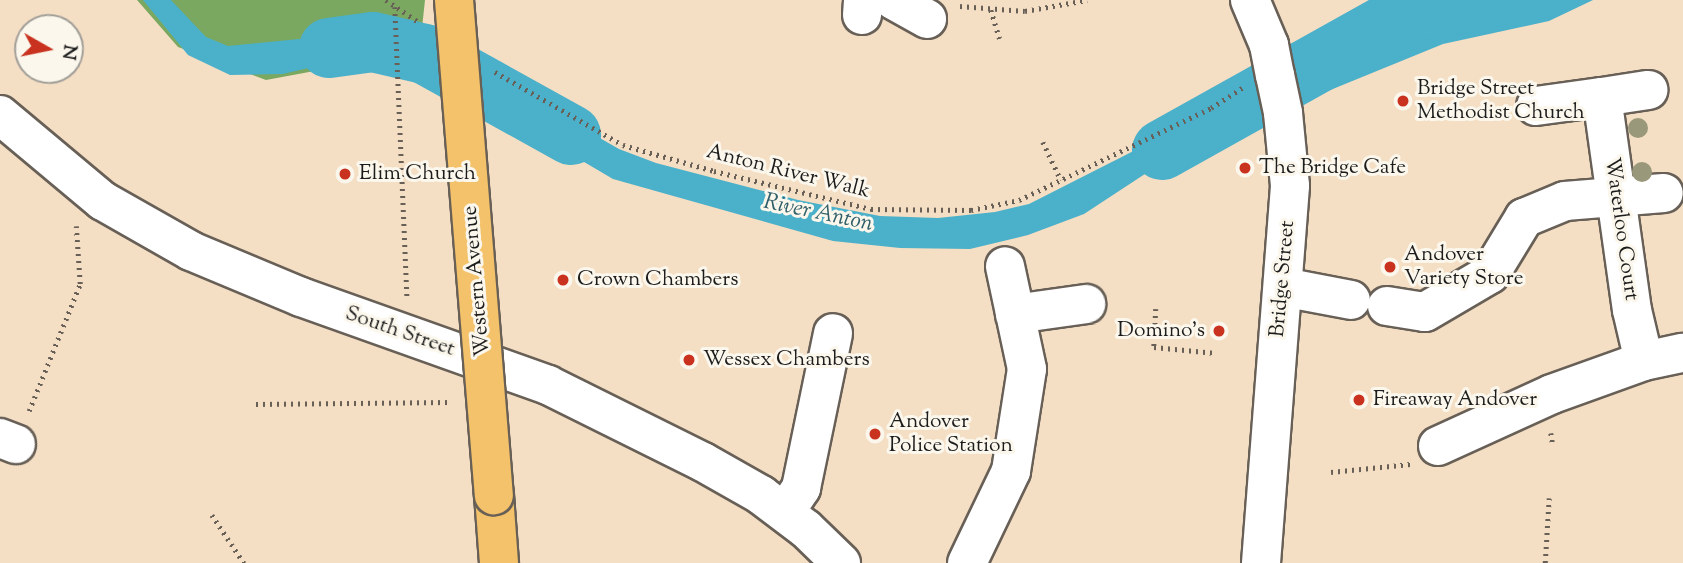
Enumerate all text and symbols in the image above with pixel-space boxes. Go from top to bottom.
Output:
north arrow [14,14,84,84]
text: N [54,42,83,62]
place label: Bridge Street Methodist Church [1417,76,1585,126]
marker: Bridge Street Methodist Church [1395,93,1411,109]
street label: Anton River Walk [704,140,872,204]
place label: The Bridge Cafe [1259,155,1406,181]
street label: Waterloo Court [1598,156,1644,302]
marker: The Bridge Cafe [1237,160,1253,176]
place label: Elim Church [359,161,476,187]
marker: Elim Church [337,166,353,182]
water label: River Anton [761,189,875,239]
street label: Western Avenue [458,205,496,357]
street label: Bridge Street [1265,220,1301,338]
place label: Andover Variety Store [1404,242,1523,292]
marker: Andover Variety Store [1382,259,1398,275]
place label: Crown Chambers [577,267,738,293]
marker: Crown Chambers [555,272,571,288]
street label: South Street [342,301,458,363]
place label: Domino's [1117,318,1205,344]
marker: Domino's [1211,323,1227,339]
place label: Wessex Chambers [703,347,870,373]
marker: Wessex Chambers [681,352,697,368]
place label: Fireaway Andover [1373,387,1537,413]
marker: Fireaway Andover [1351,392,1367,408]
place label: Andover Police Station [889,409,1013,459]
marker: Andover Police Station [867,426,883,442]

